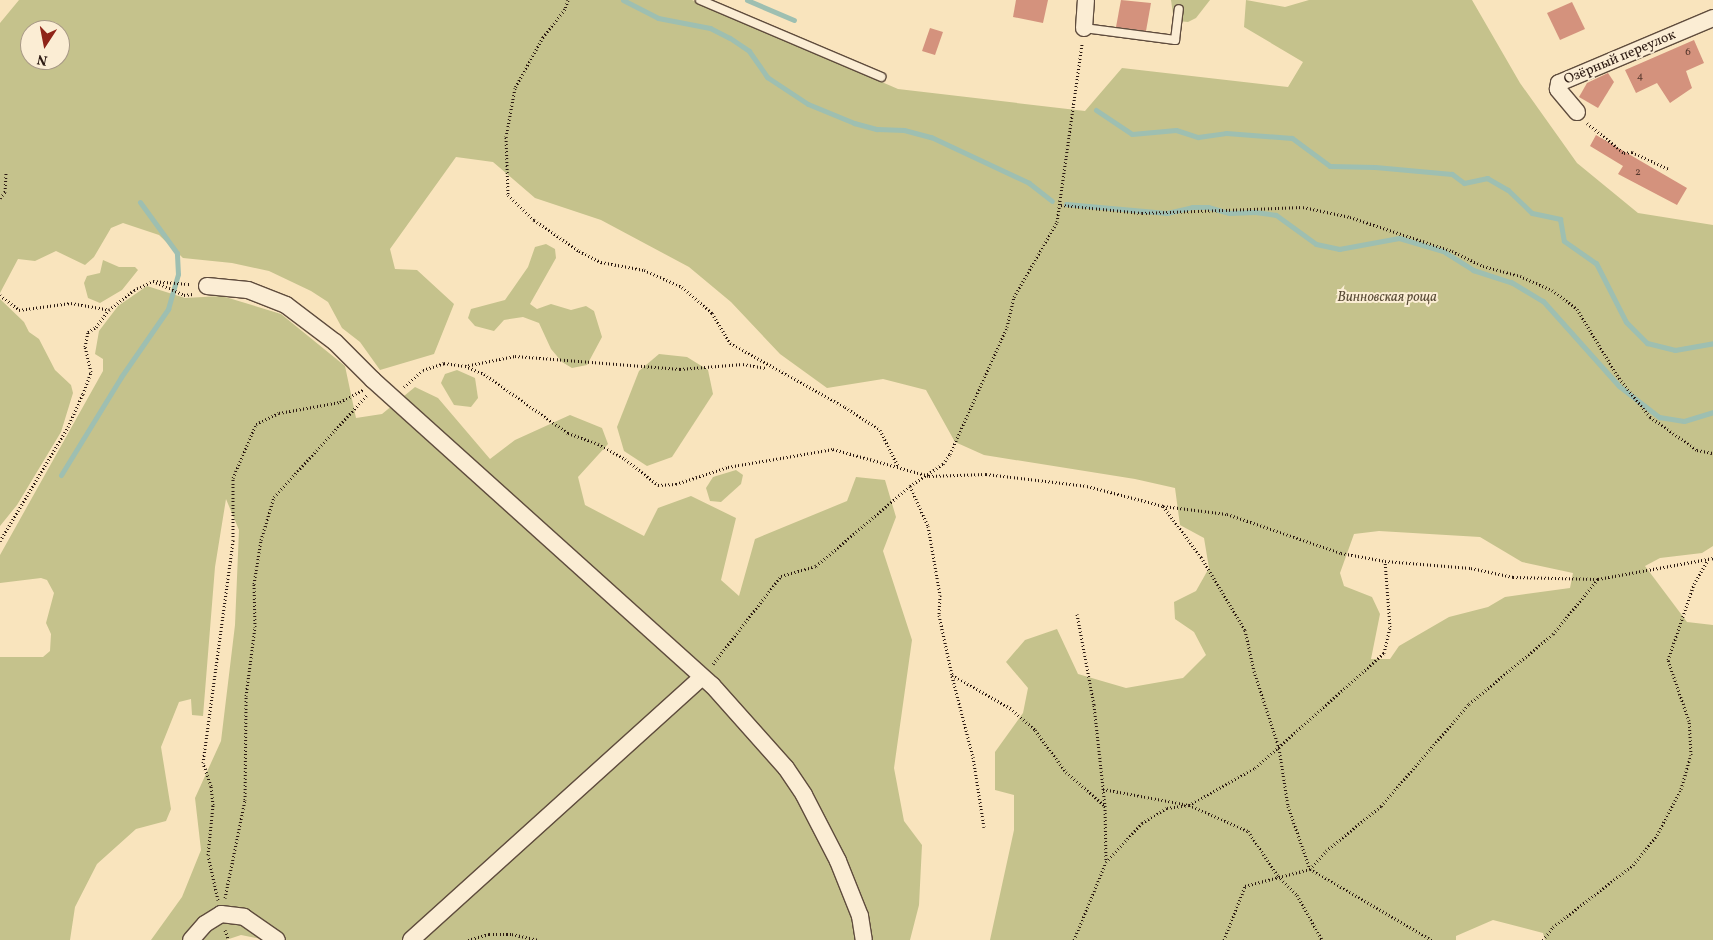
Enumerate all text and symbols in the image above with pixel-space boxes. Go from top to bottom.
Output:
north arrow [20,20,70,70]
street label: Озёрный переулок [1562,27,1678,89]
house number: 6 [1685,46,1691,60]
text: N [35,49,49,70]
house number: 4 [1637,70,1643,84]
house number: 2 [1635,166,1641,180]
park label: Винновская роща [1337,290,1437,306]

